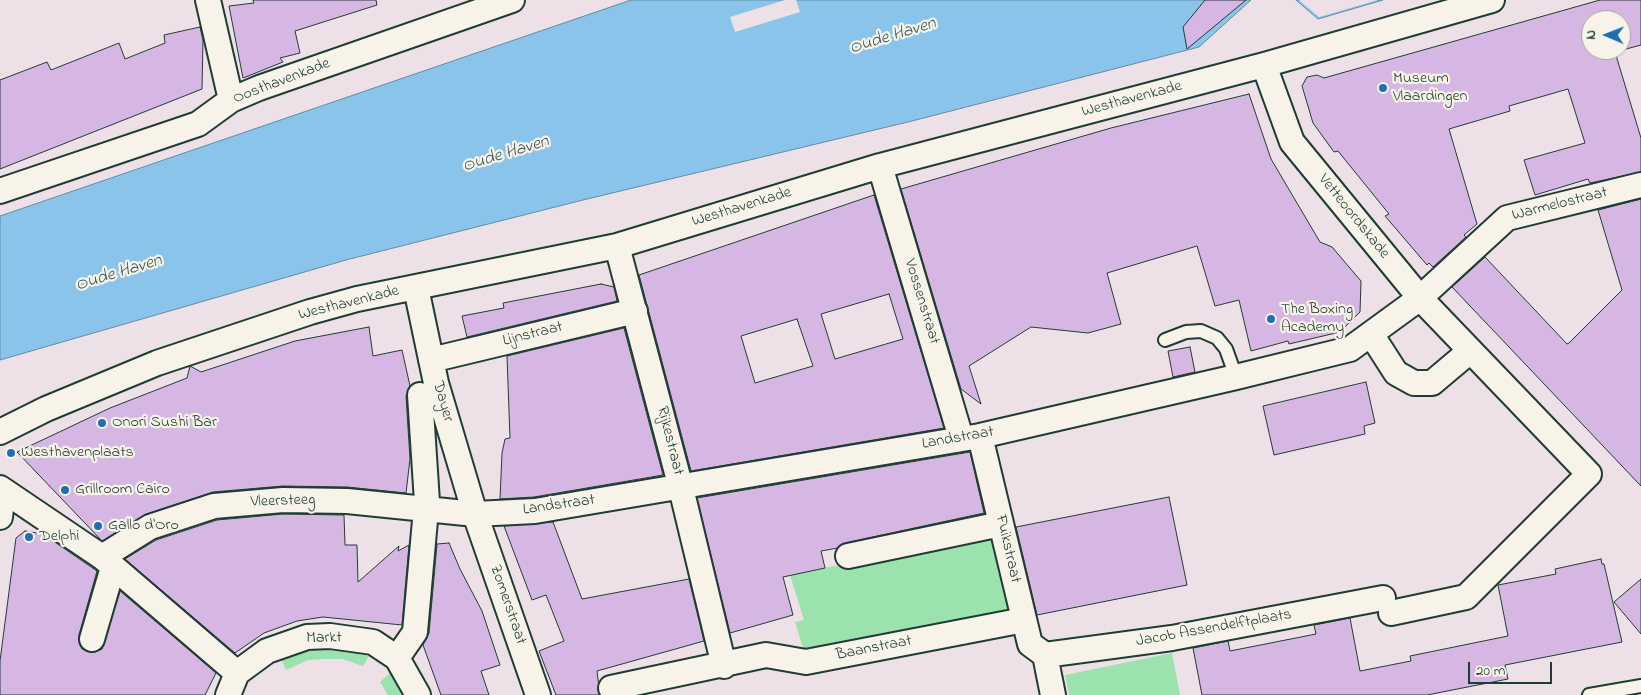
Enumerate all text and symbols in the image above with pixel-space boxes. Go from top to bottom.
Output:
north arrow [1581,10,1631,60]
water label: Oude Haven [847,14,939,60]
text: N [1581,30,1602,40]
street label: Oosthavenkade [231,55,333,109]
place label: Museum Vlaardingen [1393,69,1467,107]
street label: Westhavenkade [1080,77,1184,123]
marker: Museum Vlaardingen [1377,82,1389,94]
water label: Oude Haven [460,132,552,178]
street label: Vetteoordskade [1313,171,1393,263]
street label: Westhavenkade [690,184,794,232]
street label: Warmelostraat [1510,184,1610,226]
water label: Oude Haven [73,251,165,297]
street label: Vossenstraat [899,257,943,347]
street label: Westhavenkade [297,282,401,326]
place label: The Boxing Academy [1281,300,1353,338]
marker: The Boxing Academy [1265,313,1277,325]
street label: Lijnstraat [501,318,565,352]
street label: Dayer [427,379,457,425]
street label: Rijkestraat [651,405,687,477]
place label: Onori Sushi Bar [112,413,217,433]
marker: Onori Sushi Bar [96,417,108,429]
street label: Landstraat [921,423,995,455]
place label: Westhavenplaats [21,443,134,463]
marker: Westhavenplaats [5,447,17,459]
place label: Grillroom Cairo [75,480,170,500]
marker: Grillroom Cairo [59,484,71,496]
street label: Vleersteeg [250,491,316,513]
street label: Landstraat [522,491,596,521]
street label: Fuikstraat [990,513,1024,585]
place label: Gallo d'Oro [108,516,179,536]
marker: Gallo d'Oro [92,520,104,532]
place label: Delphi [39,527,79,547]
marker: Delphi [23,531,35,543]
street label: Zomerstraat [484,563,530,647]
street label: Jacob Assendelftplaats [1135,606,1293,652]
street label: Markt [306,629,342,649]
street label: Baanstraat [834,632,914,666]
scale bar [1471,652,1555,684]
text: 20 m [1476,660,1505,682]

